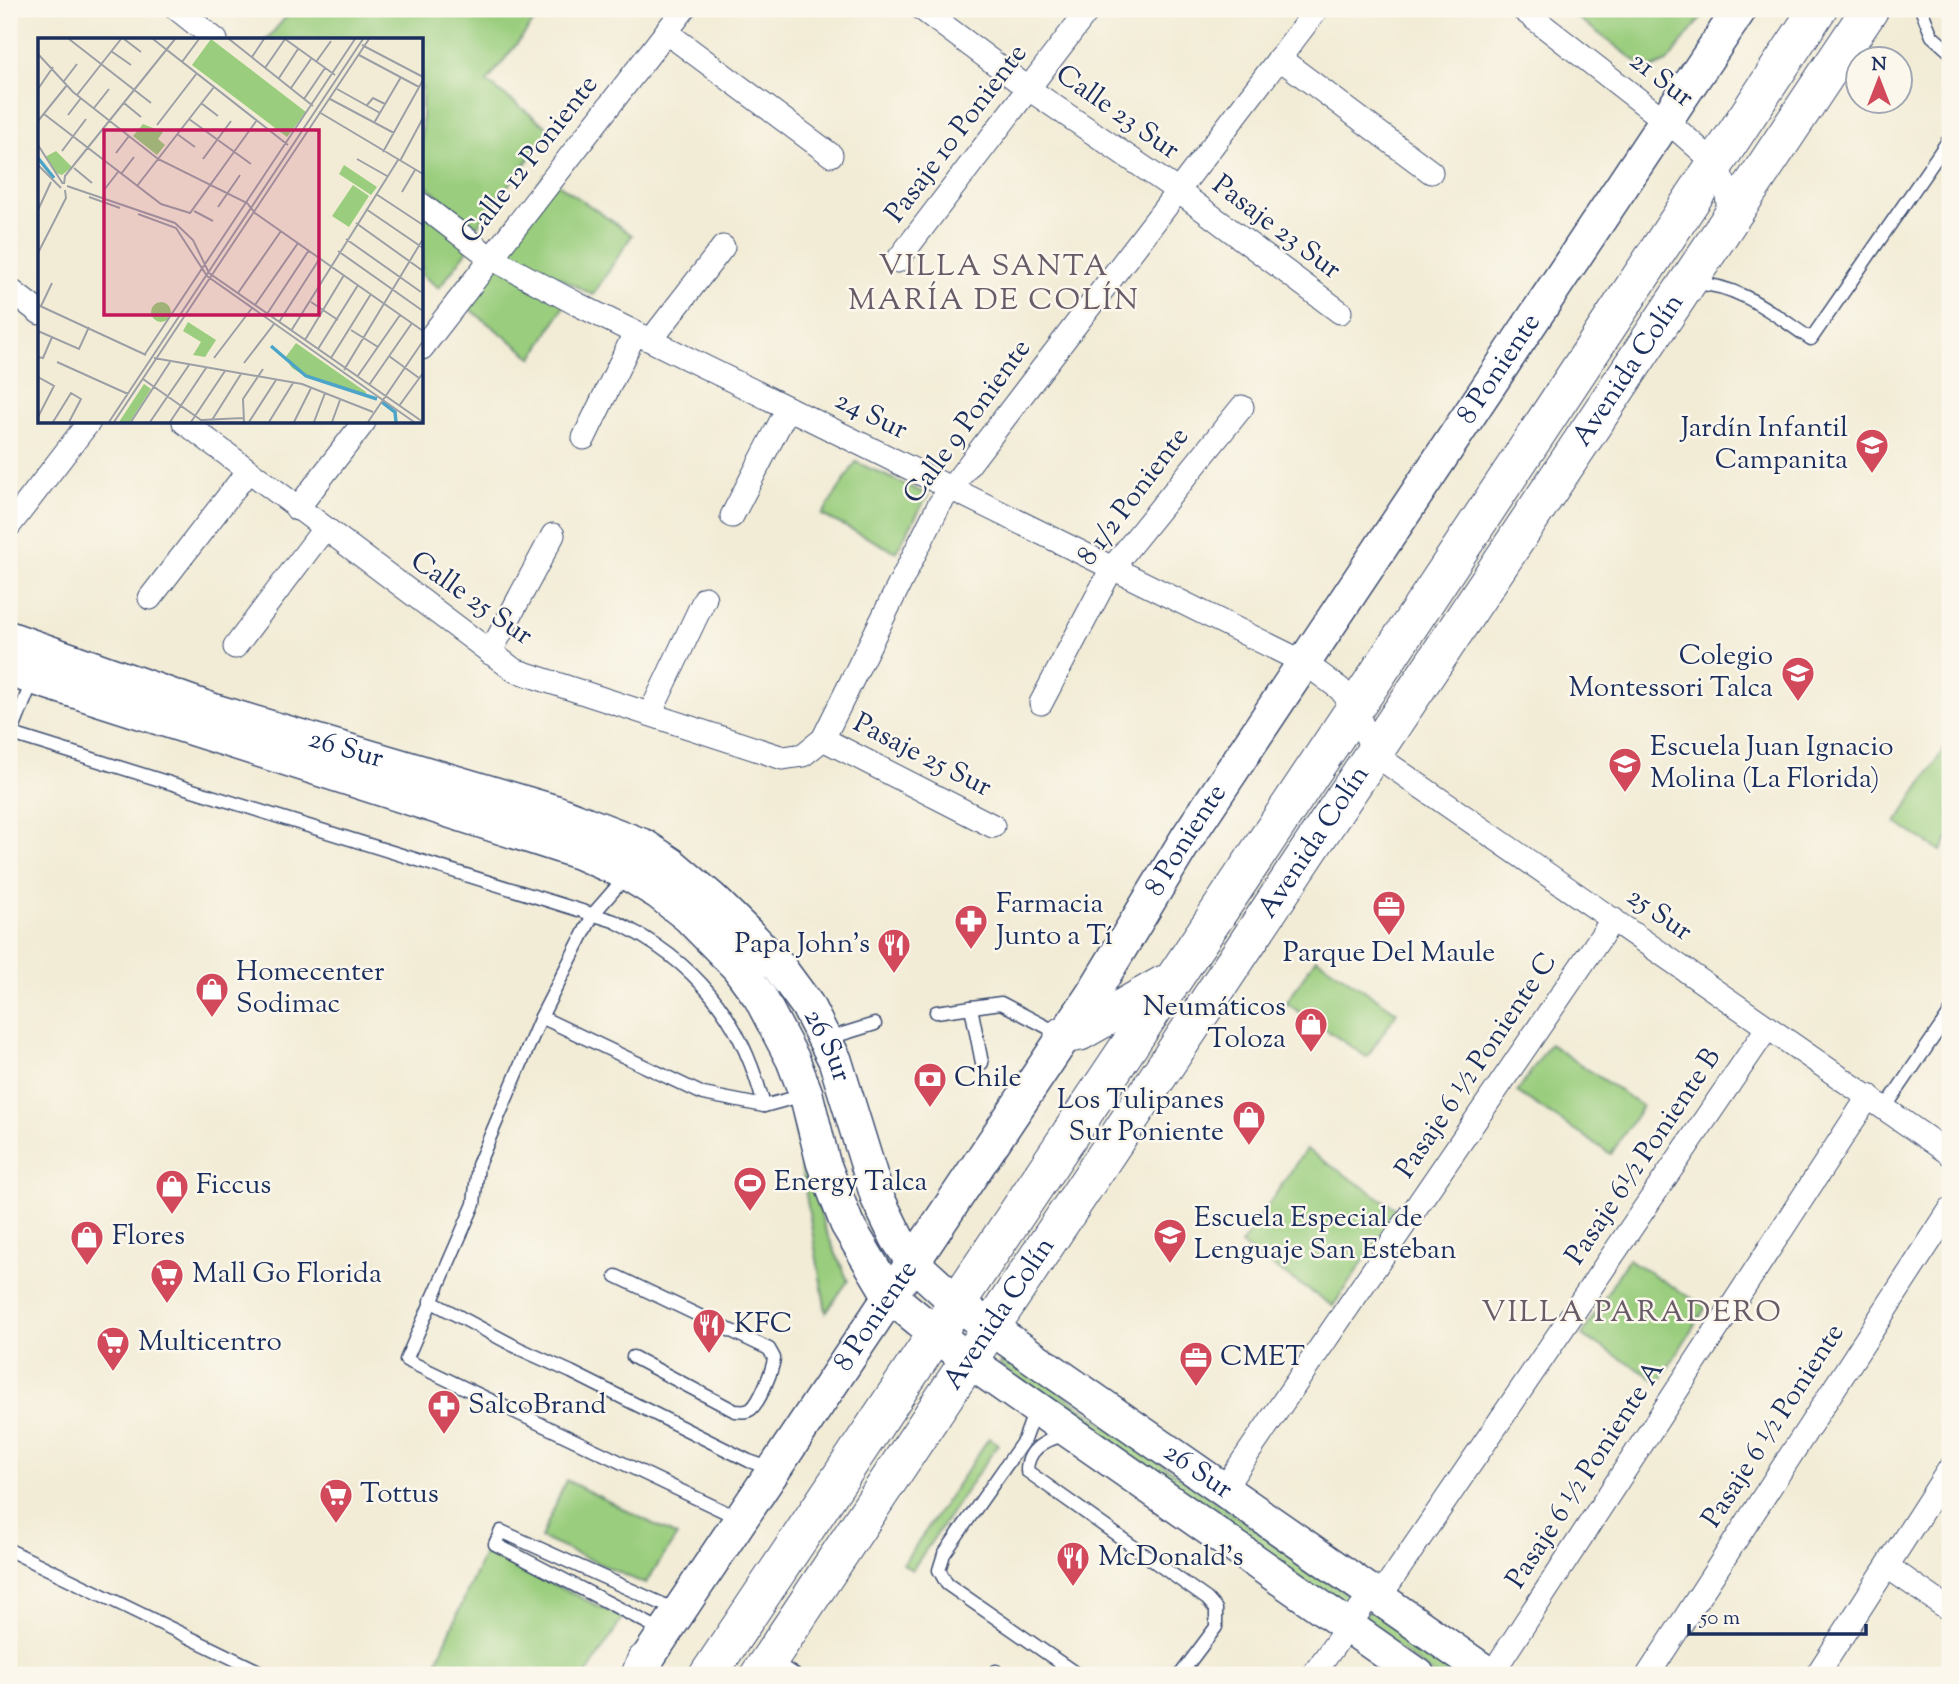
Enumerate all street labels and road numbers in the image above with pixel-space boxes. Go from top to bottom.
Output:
street label: Pasaje 10 Poniente [876,36,1038,232]
street label: 21 Sur [1620,42,1702,118]
street label: Calle 23 Sur [1047,56,1188,171]
street label: Calle 12 Poniente [451,67,609,253]
street label: Pasaje 23 Sur [1203,166,1349,290]
street label: Avenida Colín [1563,286,1695,455]
street label: 8 Poniente [1448,306,1551,433]
street label: Calle 9 Poniente [894,331,1042,513]
street label: 24 Sur [828,381,915,451]
street label: 8 1/2 Poniente [1069,419,1199,575]
street label: Calle 25 Sur [402,542,541,656]
street label: Pasaje 25 Sur [846,704,999,808]
street label: 26 Sur [304,720,389,780]
street label: Avenida Colín [1249,758,1380,927]
street label: 8 Poniente [1136,776,1237,904]
street label: 25 Sur [1618,878,1700,952]
street label: Pasaje 6 ½ Poniente C [1386,945,1568,1187]
street label: 26 Sur [792,1002,861,1087]
street label: Pasaje 6½ Poniente B [1556,1041,1732,1273]
street label: Avenida Colín [934,1229,1065,1398]
street label: 8 Poniente [825,1253,928,1380]
street label: Pasaje 6 ½ Poniente [1693,1316,1855,1536]
street label: Pasaje 6 ½ Poniente A [1497,1353,1675,1597]
street label: 26 Sur [1155,1433,1241,1510]

